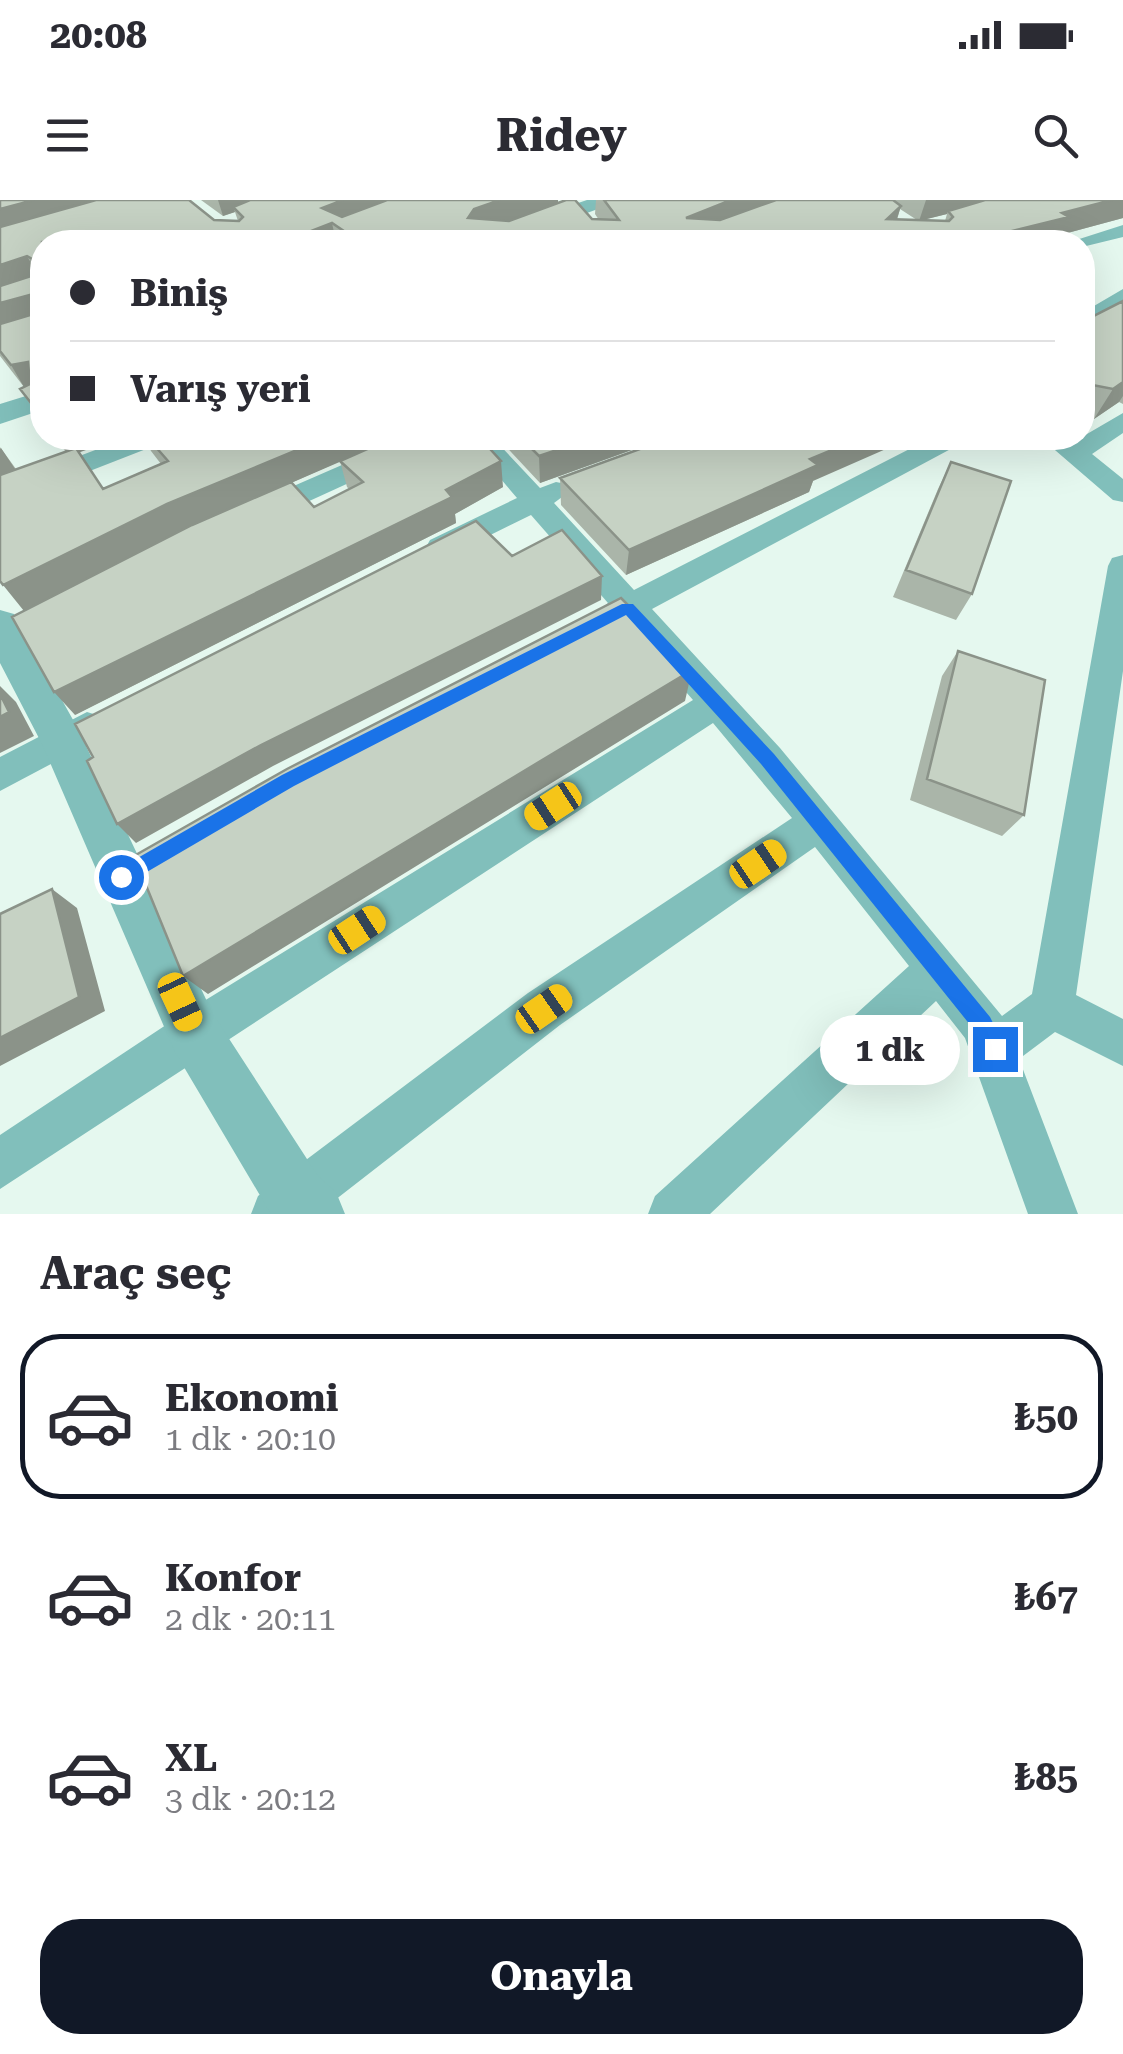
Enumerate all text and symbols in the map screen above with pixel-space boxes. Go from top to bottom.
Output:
text: 20:08 [50,13,147,57]
icon: menu [40,108,95,163]
icon: search [1028,108,1083,163]
text: Ridey [496,109,627,162]
text: Biniş [130,271,228,315]
text: Varış yeri [130,367,311,411]
car [520,777,586,835]
car [725,835,791,893]
route start [99,855,144,900]
car [324,901,390,959]
car [154,968,206,1036]
car [511,980,577,1038]
callout: 1 dk [820,1014,960,1084]
route end [973,1027,1018,1072]
text: 1 dk [855,1031,925,1069]
text: Araç seç [40,1247,232,1300]
icon: car [45,1372,135,1462]
text: Ekonomi [165,1376,338,1420]
text: ₺50 [1014,1395,1078,1439]
text: 1 dk · 20:10 [165,1420,336,1458]
icon: car [45,1552,135,1642]
text: Konfor [165,1556,301,1600]
text: ₺67 [1014,1575,1078,1619]
text: 2 dk · 20:11 [165,1600,336,1638]
icon: car [45,1732,135,1822]
text: XL [165,1736,217,1780]
text: ₺85 [1014,1755,1078,1799]
text: 3 dk · 20:12 [165,1780,336,1818]
button: Onayla [40,1919,1083,2034]

